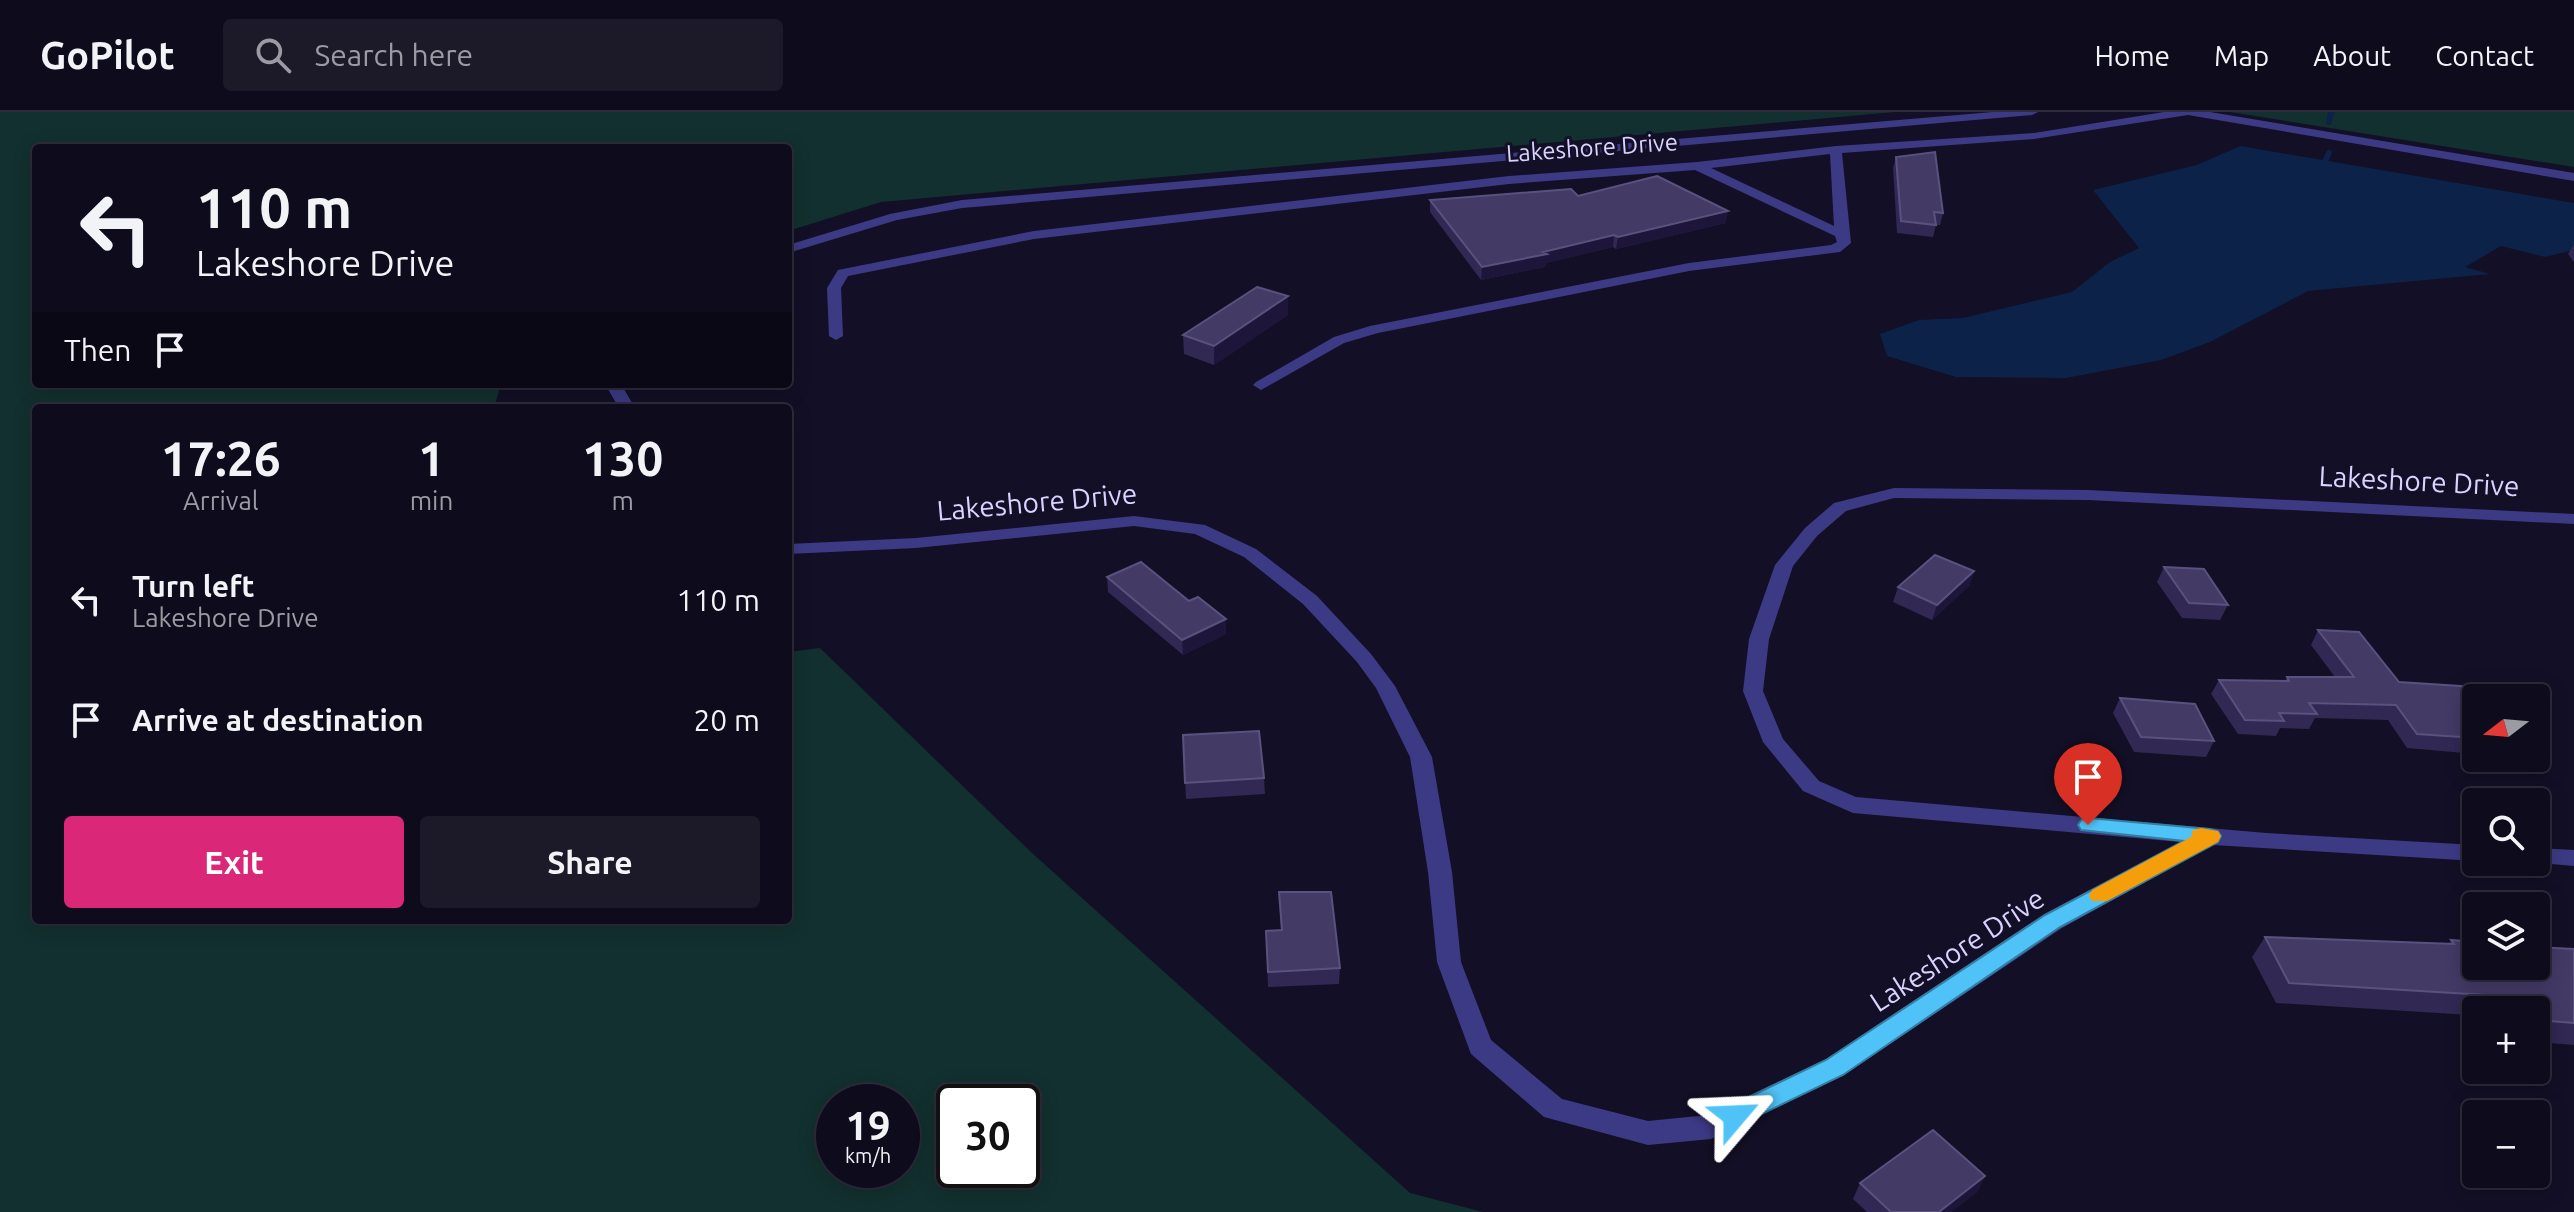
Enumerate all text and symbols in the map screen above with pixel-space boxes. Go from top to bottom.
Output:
search box [223,19,783,91]
icon: search [251,33,295,77]
text: GoPilot [40,34,175,76]
text: Search here [315,38,473,72]
text: Home [2095,40,2170,71]
text: Map [2214,40,2269,71]
text: About [2313,40,2391,71]
text: Contact [2435,40,2534,71]
street label: Lakeshore Drive [1505,128,1679,167]
icon: left [64,176,168,280]
text: 110 m [196,176,352,239]
text: Lakeshore Drive [196,242,454,283]
icon: arrive [148,328,192,372]
text: Then [64,333,132,367]
text: 17:26 [161,431,281,485]
text: 1 [418,431,445,485]
text: 130 [582,431,663,485]
street label: Lakeshore Drive [2318,460,2520,501]
street label: Lakeshore Drive [936,477,1138,526]
text: Arrival [183,486,259,515]
text: min [410,486,453,515]
text: m [611,486,634,515]
text: Turn left [132,569,254,603]
icon: left [64,578,108,622]
text: 110 m [676,583,760,617]
text: Lakeshore Drive [132,603,319,632]
north arrow [2462,684,2550,772]
map controls [2462,684,2550,1188]
icon: arrive [64,698,108,742]
text: Arrive at destination [132,703,424,737]
text: 20 m [693,703,760,737]
pin [2054,743,2122,825]
icon: arrive [2066,755,2110,799]
button: search [2462,788,2550,876]
button: Exit [64,816,404,908]
button: Share [420,816,760,908]
street label: Lakeshore Drive [1864,882,2049,1017]
button: layers [2462,892,2550,980]
button: + [2462,996,2550,1084]
position arrow [1693,1074,1777,1158]
speed limit sign: 30 [936,1084,1040,1188]
button: − [2462,1100,2550,1188]
text: 19 [845,1103,891,1148]
text: km/h [845,1144,891,1167]

